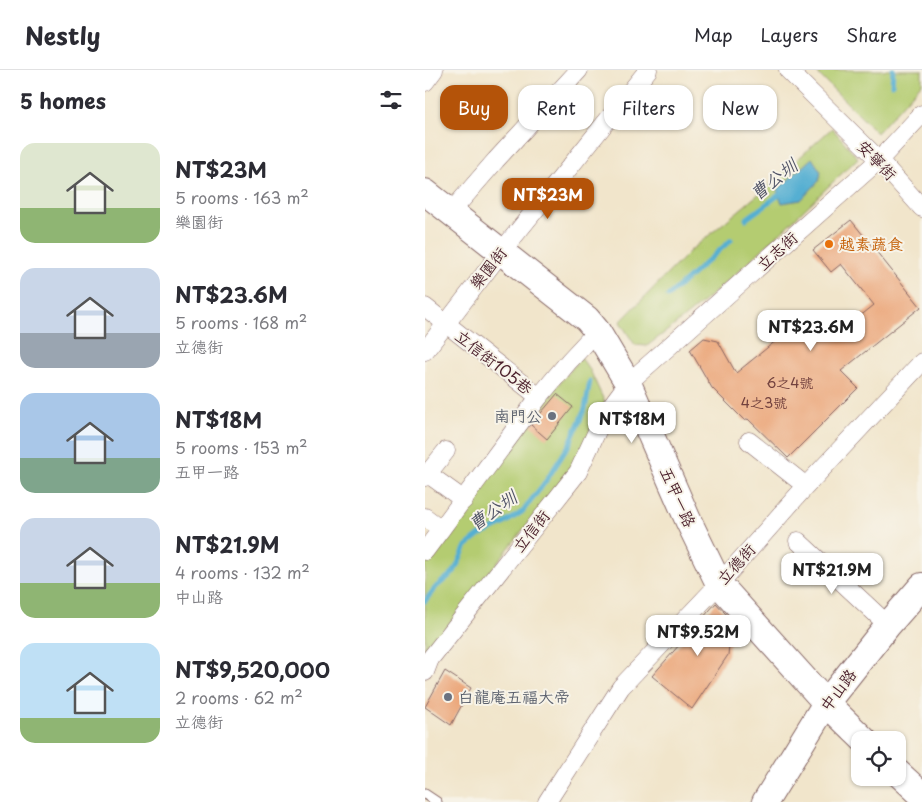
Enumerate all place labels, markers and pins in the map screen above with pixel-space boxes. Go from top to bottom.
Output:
pin: NT$23M [507,178,589,220]
place label: 越素蔬食 [839,231,903,255]
marker: 越素蔬食 [823,238,835,250]
pin: NT$23.6M [759,310,863,352]
pin: NT$18M [591,402,673,444]
place label: 南門公 [494,403,542,427]
marker: 南門公 [546,410,558,422]
pin: NT$21.9M [780,552,884,595]
pin: NT$9.52M [646,614,750,657]
place label: 白龍庵五福大帝 [458,684,570,708]
marker: 白龍庵五福大帝 [442,691,454,703]

